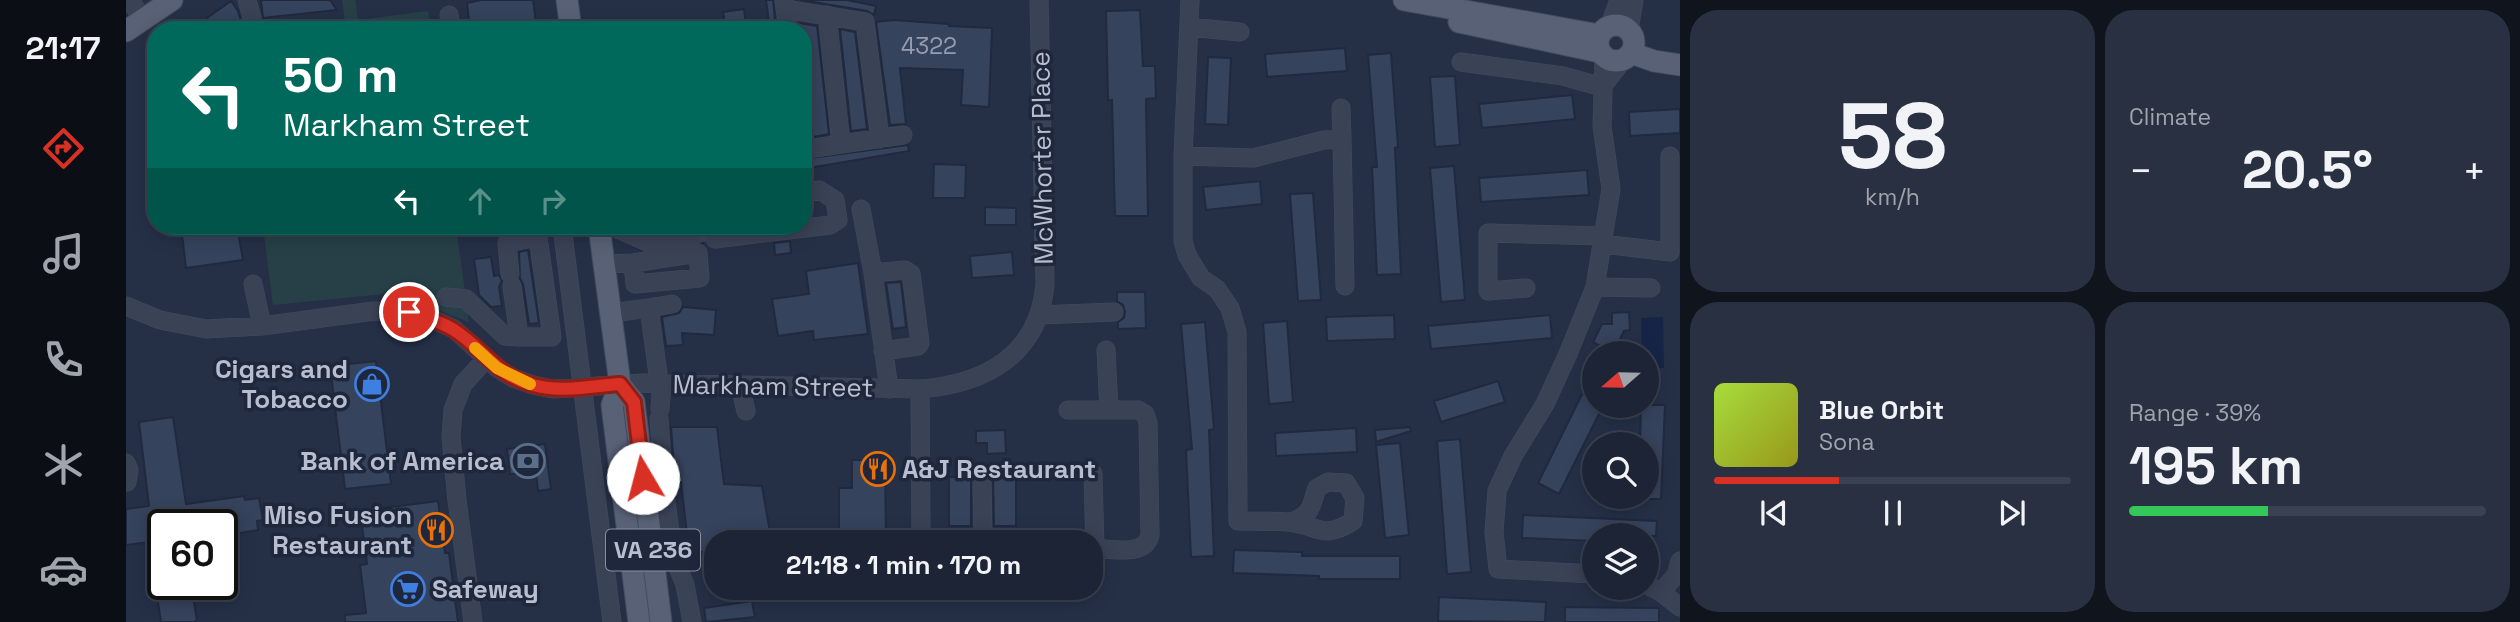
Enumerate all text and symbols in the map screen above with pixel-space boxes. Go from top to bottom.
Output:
text: 21:17 [25,28,101,68]
house number: 4322 [901,31,957,61]
text: 50 m [283,44,398,106]
icon: left [168,49,259,140]
street label: McWhorter Place [1023,51,1061,265]
text: 58 [1838,78,1947,195]
text: Climate [2129,102,2211,132]
text: Markham Street [283,105,530,145]
icon: directions [39,124,88,173]
text: 20.5° [2242,137,2373,203]
text: − [2129,147,2153,195]
text: + [2462,147,2486,195]
icon: left [388,182,426,220]
icon: ahead [461,182,499,220]
icon: right [534,182,572,220]
text: km/h [1865,182,1920,212]
icon: music [39,229,88,278]
pin [379,282,439,342]
icon: arrive [390,293,428,331]
icon: phone [39,335,88,384]
north arrow [1582,341,1659,418]
map controls [1582,341,1659,600]
place label: Cigars and Tobacco [215,352,348,416]
shop icon: Cigars and Tobacco [353,365,391,403]
street label: Markham Street [672,367,874,405]
text: Blue Orbit [1819,393,1944,427]
text: Range · 39% [2129,398,2261,428]
text: Sona [1819,427,1875,457]
button: search [1582,432,1659,509]
text: 195 km [2129,433,2303,499]
icon: climate [39,440,88,489]
position arrow [606,441,680,515]
bank icon: Bank of America [509,442,547,480]
place label: Bank of America [300,444,504,478]
restaurant icon: A&J Restaurant [859,450,897,488]
place label: A&J Restaurant [902,452,1096,486]
icon: previous [1755,494,1793,532]
icon: pause [1874,494,1912,532]
icon: next [1993,494,2031,532]
place label: Miso Fusion Restaurant [264,498,412,562]
speed limit sign: 60 [147,509,238,600]
restaurant icon: Miso Fusion Restaurant [417,511,455,549]
button: layers [1582,523,1659,600]
road number: VA 236 [606,530,700,570]
icon: car [39,545,88,594]
text: 21:18 · 1 min · 170 m [786,548,1021,582]
supermarket icon: Safeway [389,570,427,608]
place label: Safeway [432,572,539,606]

